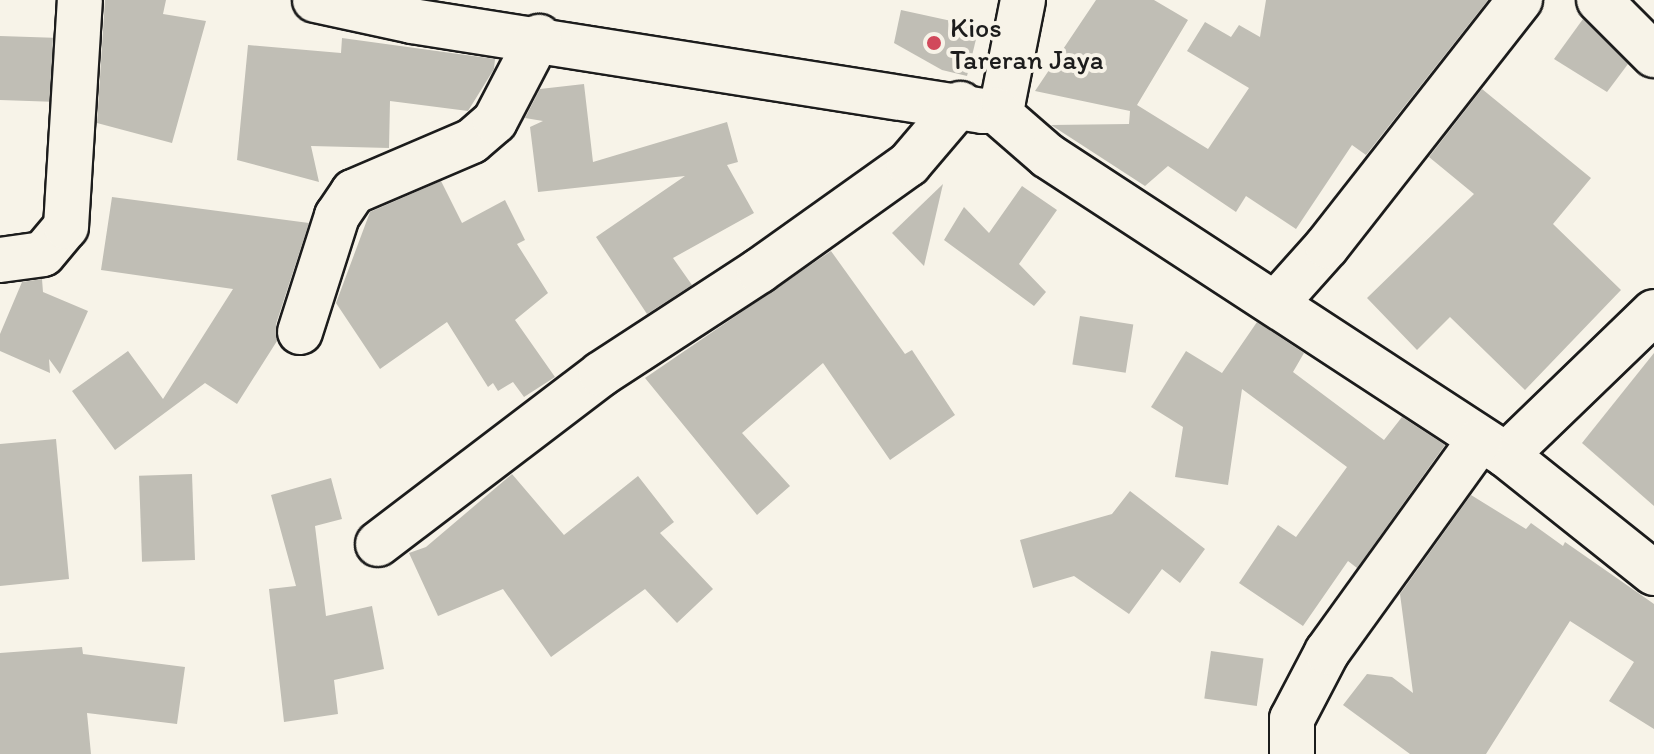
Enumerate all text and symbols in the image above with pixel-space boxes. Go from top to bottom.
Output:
place label: Kios Tareran Jaya [950,10,1104,76]
marker: Kios Tareran Jaya [925,34,943,52]

